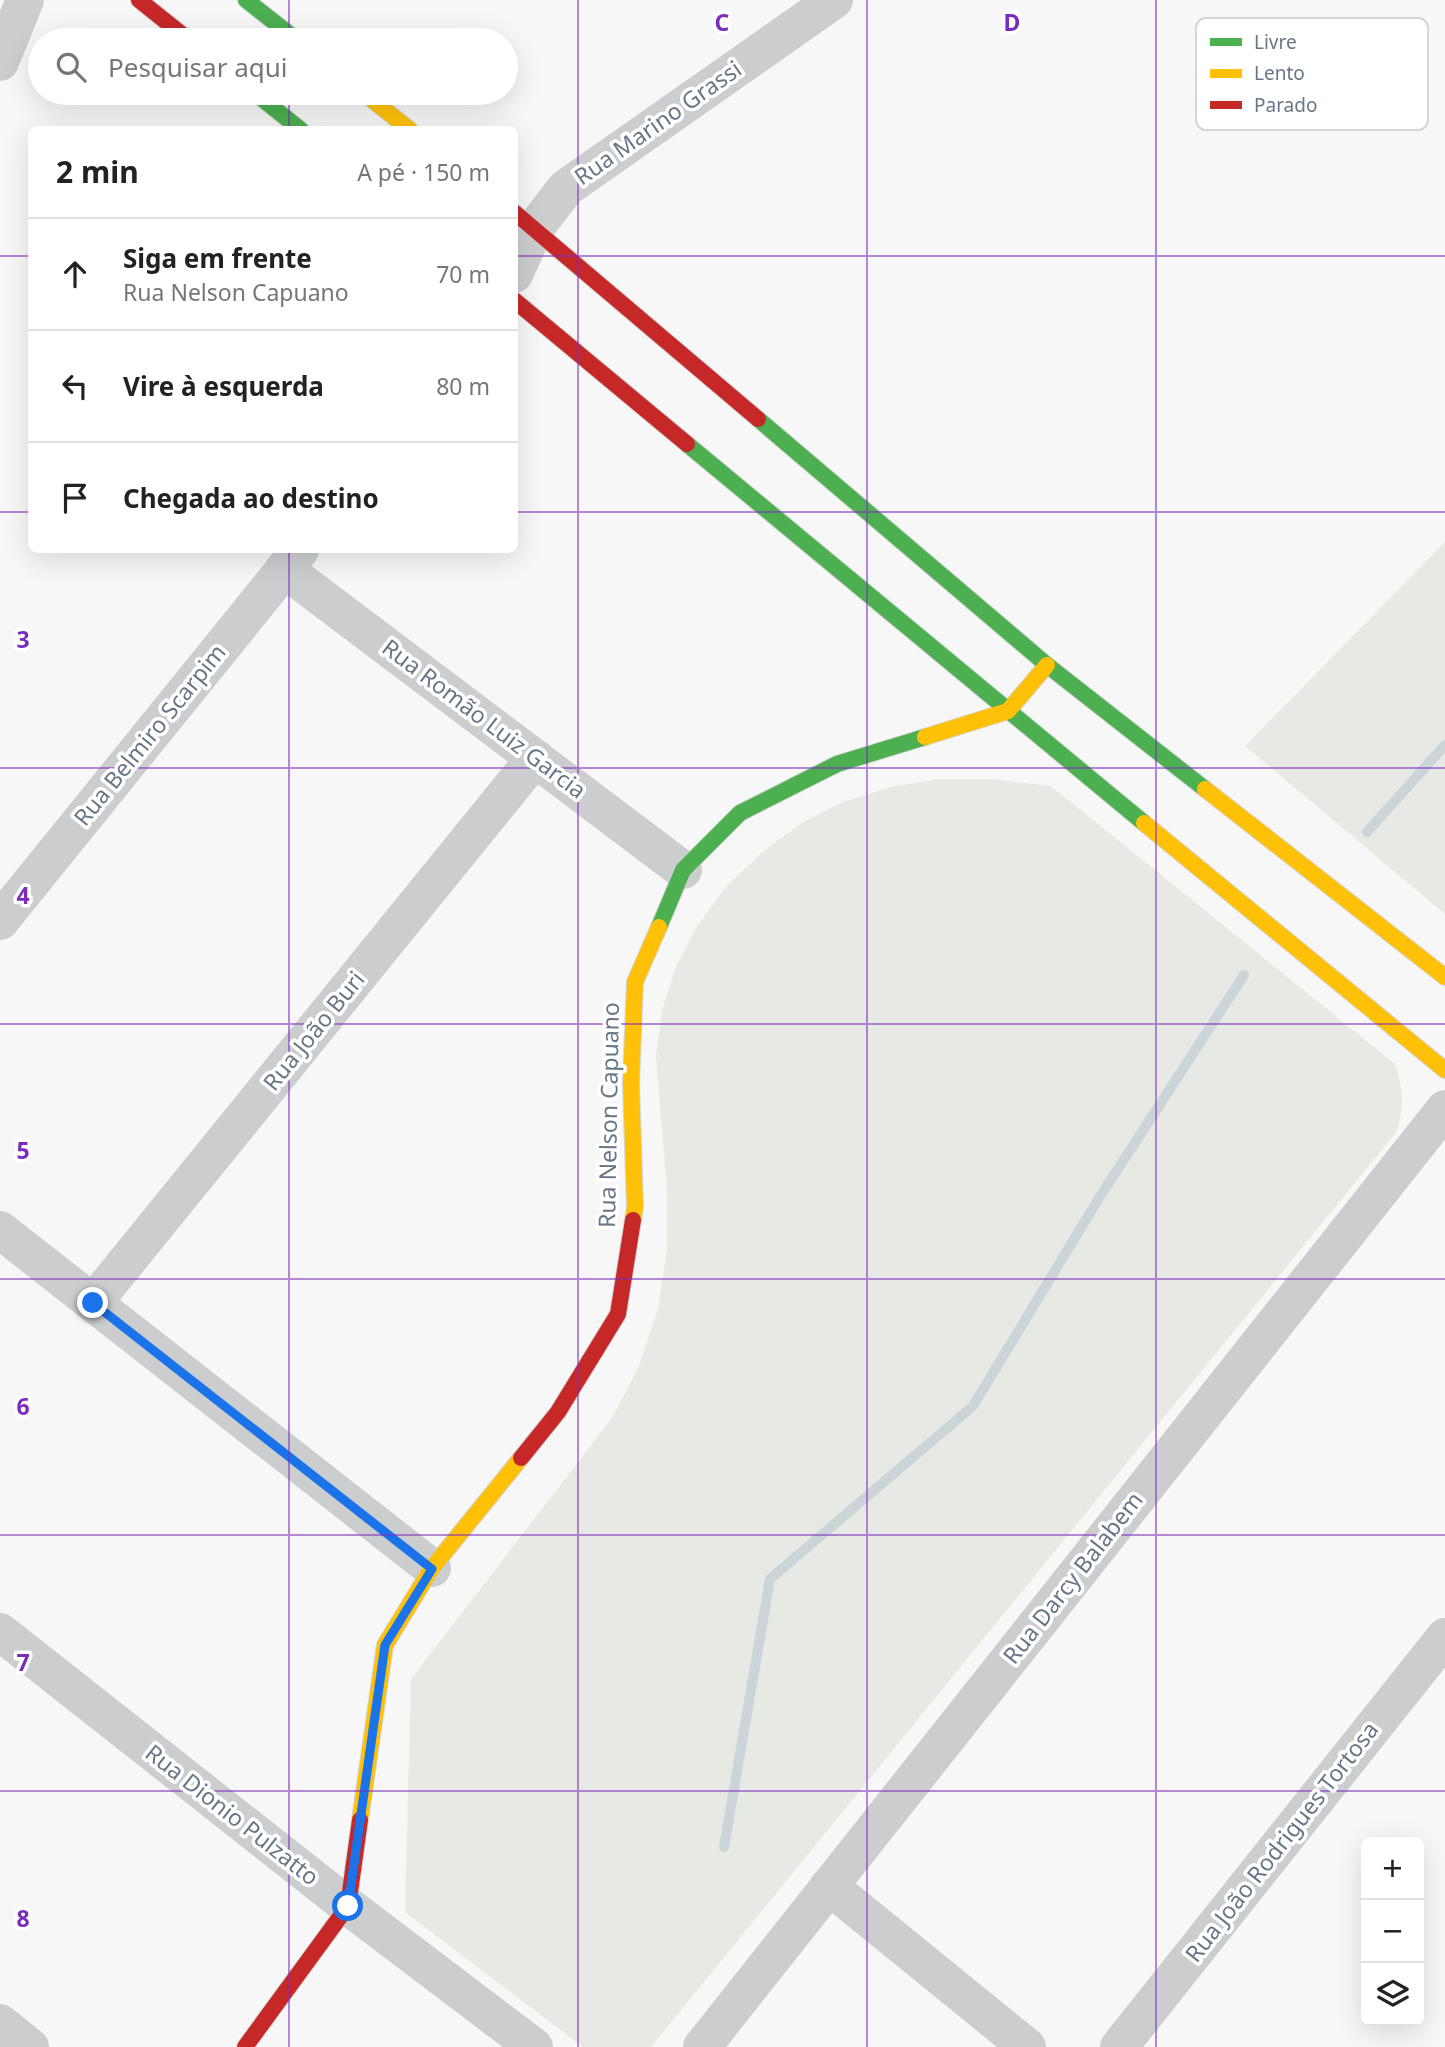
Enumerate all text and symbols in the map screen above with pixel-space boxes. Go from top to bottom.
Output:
text: C [715,6,730,38]
text: D [1004,6,1020,38]
legend [1196,18,1428,130]
search box [28,28,518,105]
text: Livre [1254,29,1297,55]
icon: search [52,48,90,86]
text: Pesquisar aqui [108,49,288,85]
street label: Rua Marino Grassi [567,52,747,192]
text: Lento [1254,60,1305,86]
text: Parado [1254,92,1317,118]
text: 2 min [56,151,139,192]
text: A pé · 150 m [357,156,490,188]
text: Siga em frente [123,240,312,276]
icon: ahead [56,255,94,293]
text: 70 m [436,258,490,290]
text: Rua Nelson Capuano [123,276,349,308]
icon: left [56,367,94,405]
text: Vire à esquerda [123,368,324,404]
text: 80 m [436,370,490,402]
icon: arrive [56,479,94,517]
text: Chegada ao destino [123,480,379,516]
text: 3 [16,623,30,655]
street label: Rua Romão Luiz Garcia [376,631,593,805]
street label: Rua Belmiro Scarpim [66,637,233,832]
text: 4 [16,879,30,911]
street label: Rua João Buri [255,964,371,1097]
street label: Rua Nelson Capuano [590,1002,626,1228]
text: 5 [16,1134,30,1166]
route end [77,1287,108,1318]
text: 6 [16,1390,30,1422]
street label: Rua Darcy Balabem [995,1485,1150,1670]
text: 7 [16,1646,30,1678]
street label: Rua João Rodrigues Tortosa [1177,1714,1385,1968]
street label: Rua Dionio Pulzatto [139,1736,326,1892]
map controls [1361,1837,1424,2026]
button: + [1361,1837,1424,1900]
route start [332,1890,363,1921]
button: − [1361,1900,1424,1963]
text: 8 [16,1902,30,1934]
button: layers [1361,1963,1424,2026]

